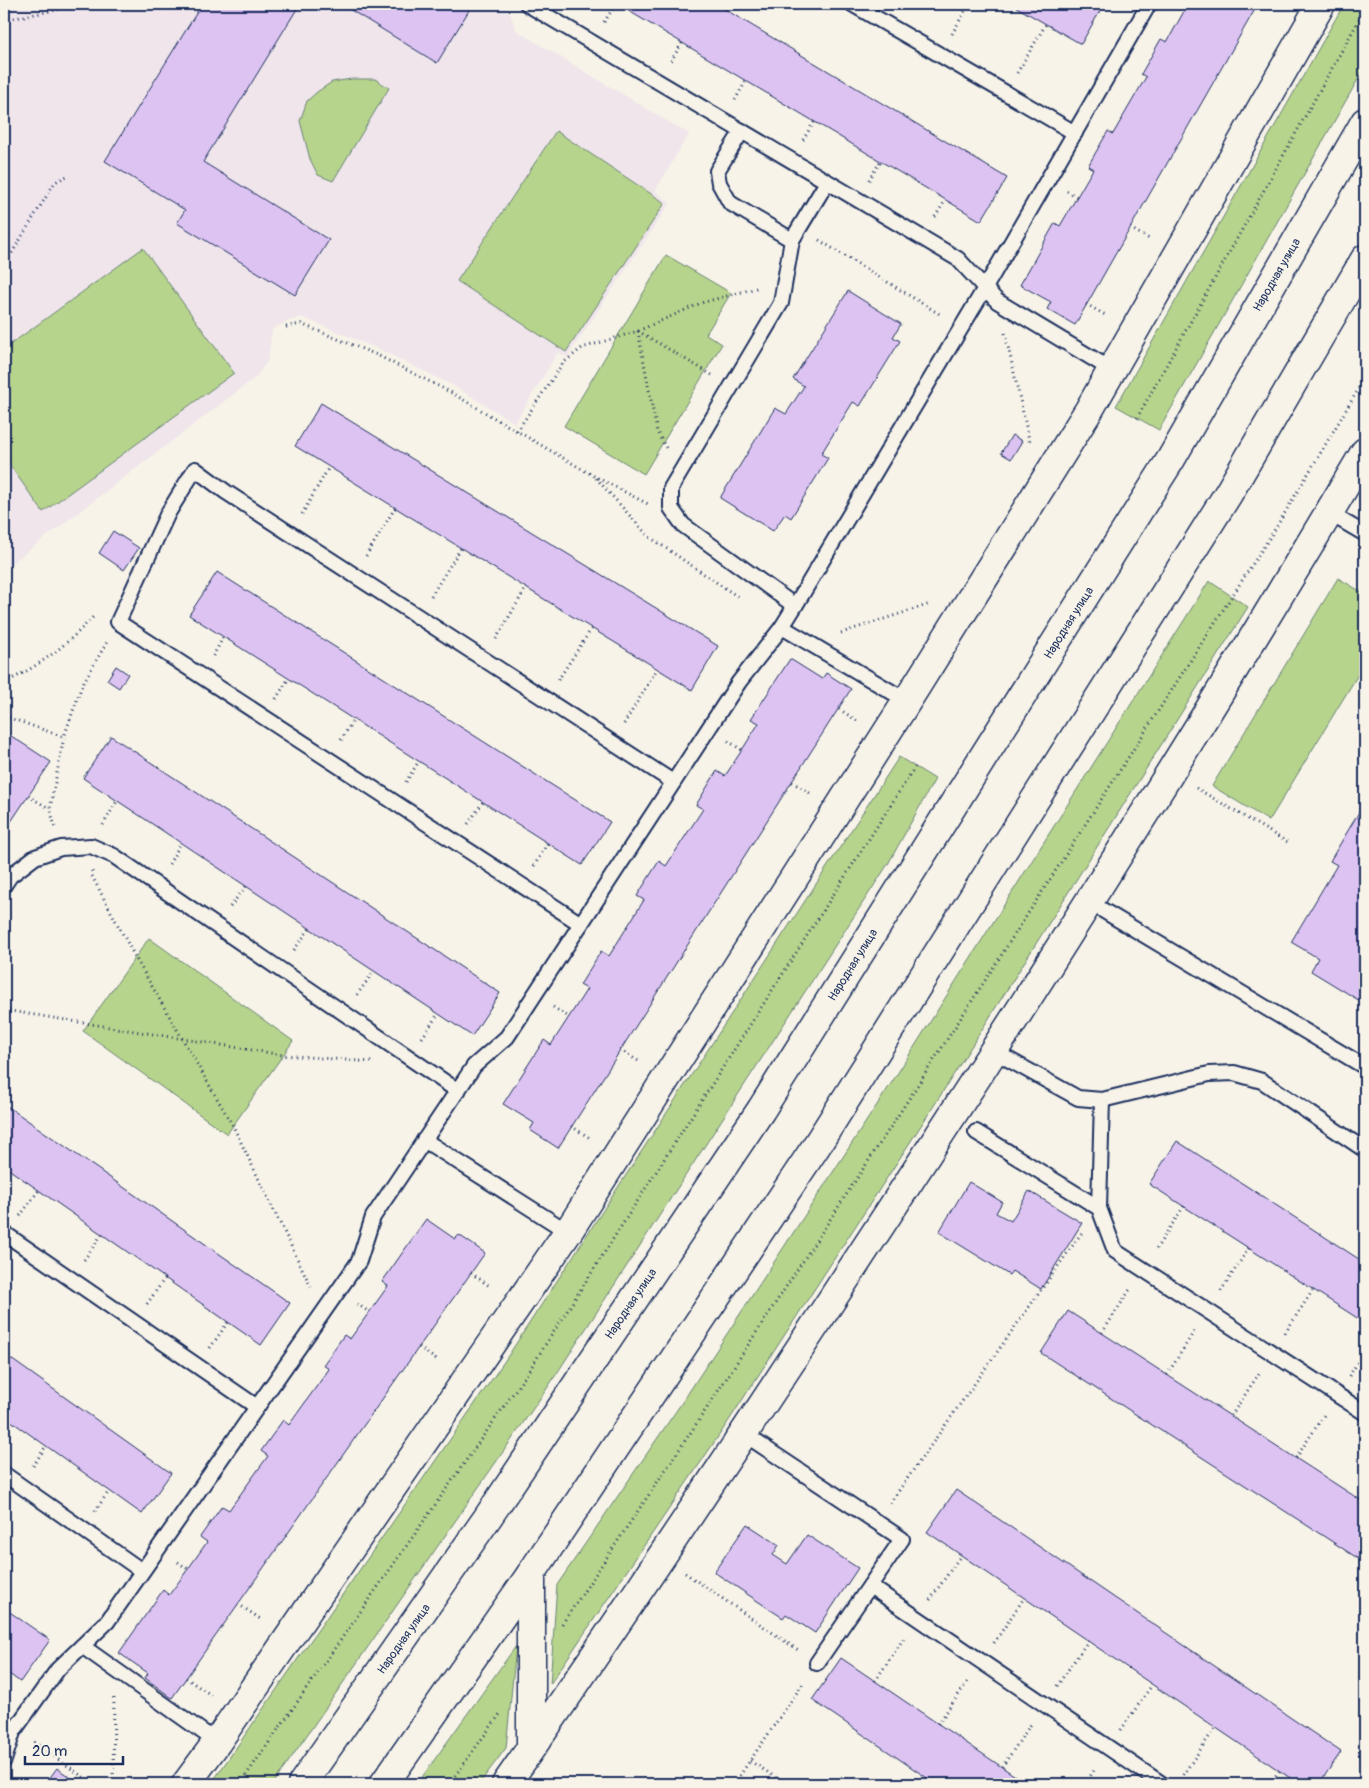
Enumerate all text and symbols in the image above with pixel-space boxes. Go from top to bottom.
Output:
street label: Народная улица [1250,235,1304,314]
street label: Народная улица [1041,584,1097,662]
street label: Народная улица [825,926,881,1004]
street label: Народная улица [602,1265,660,1342]
street label: Народная улица [374,1601,434,1677]
scale bar [25,1733,122,1765]
text: 20 m [32,1742,67,1761]

